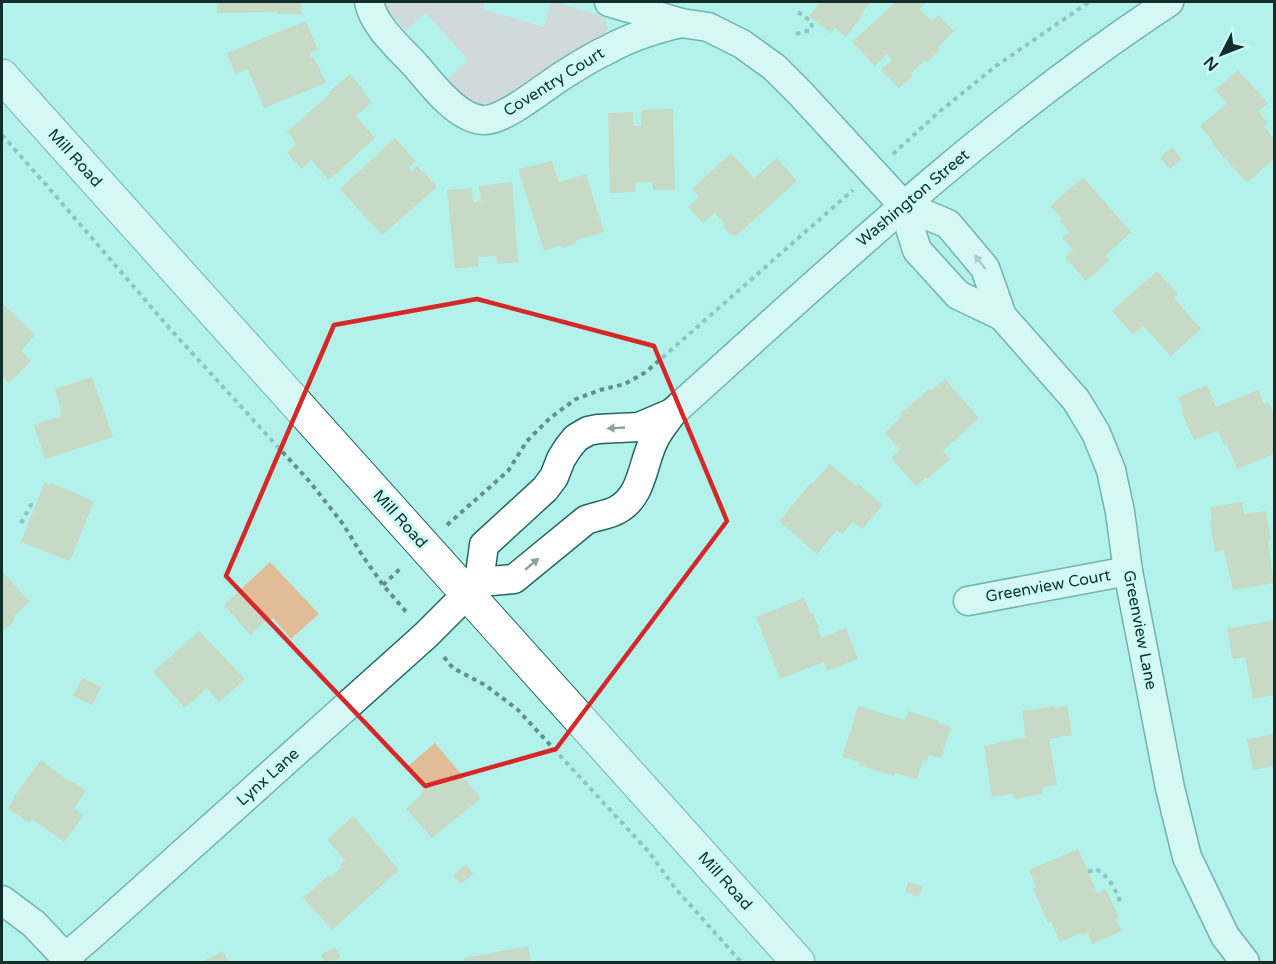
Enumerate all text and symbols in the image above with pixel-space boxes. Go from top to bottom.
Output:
north arrow [1192,24,1252,84]
street label: Coventry Court [500,43,608,121]
text: N [1200,52,1223,75]
street label: Mill Road [44,125,106,191]
street label: Washington Street [853,145,973,251]
one-way arrow [973,254,986,270]
one-way arrow [607,423,626,433]
street label: Mill Road [369,486,431,552]
one-way arrow [524,558,539,571]
street label: Greenview Court [984,565,1112,607]
street label: Greenview Lane [1119,569,1161,691]
street label: Lynx Lane [233,744,303,810]
street label: Mill Road [694,848,756,914]

